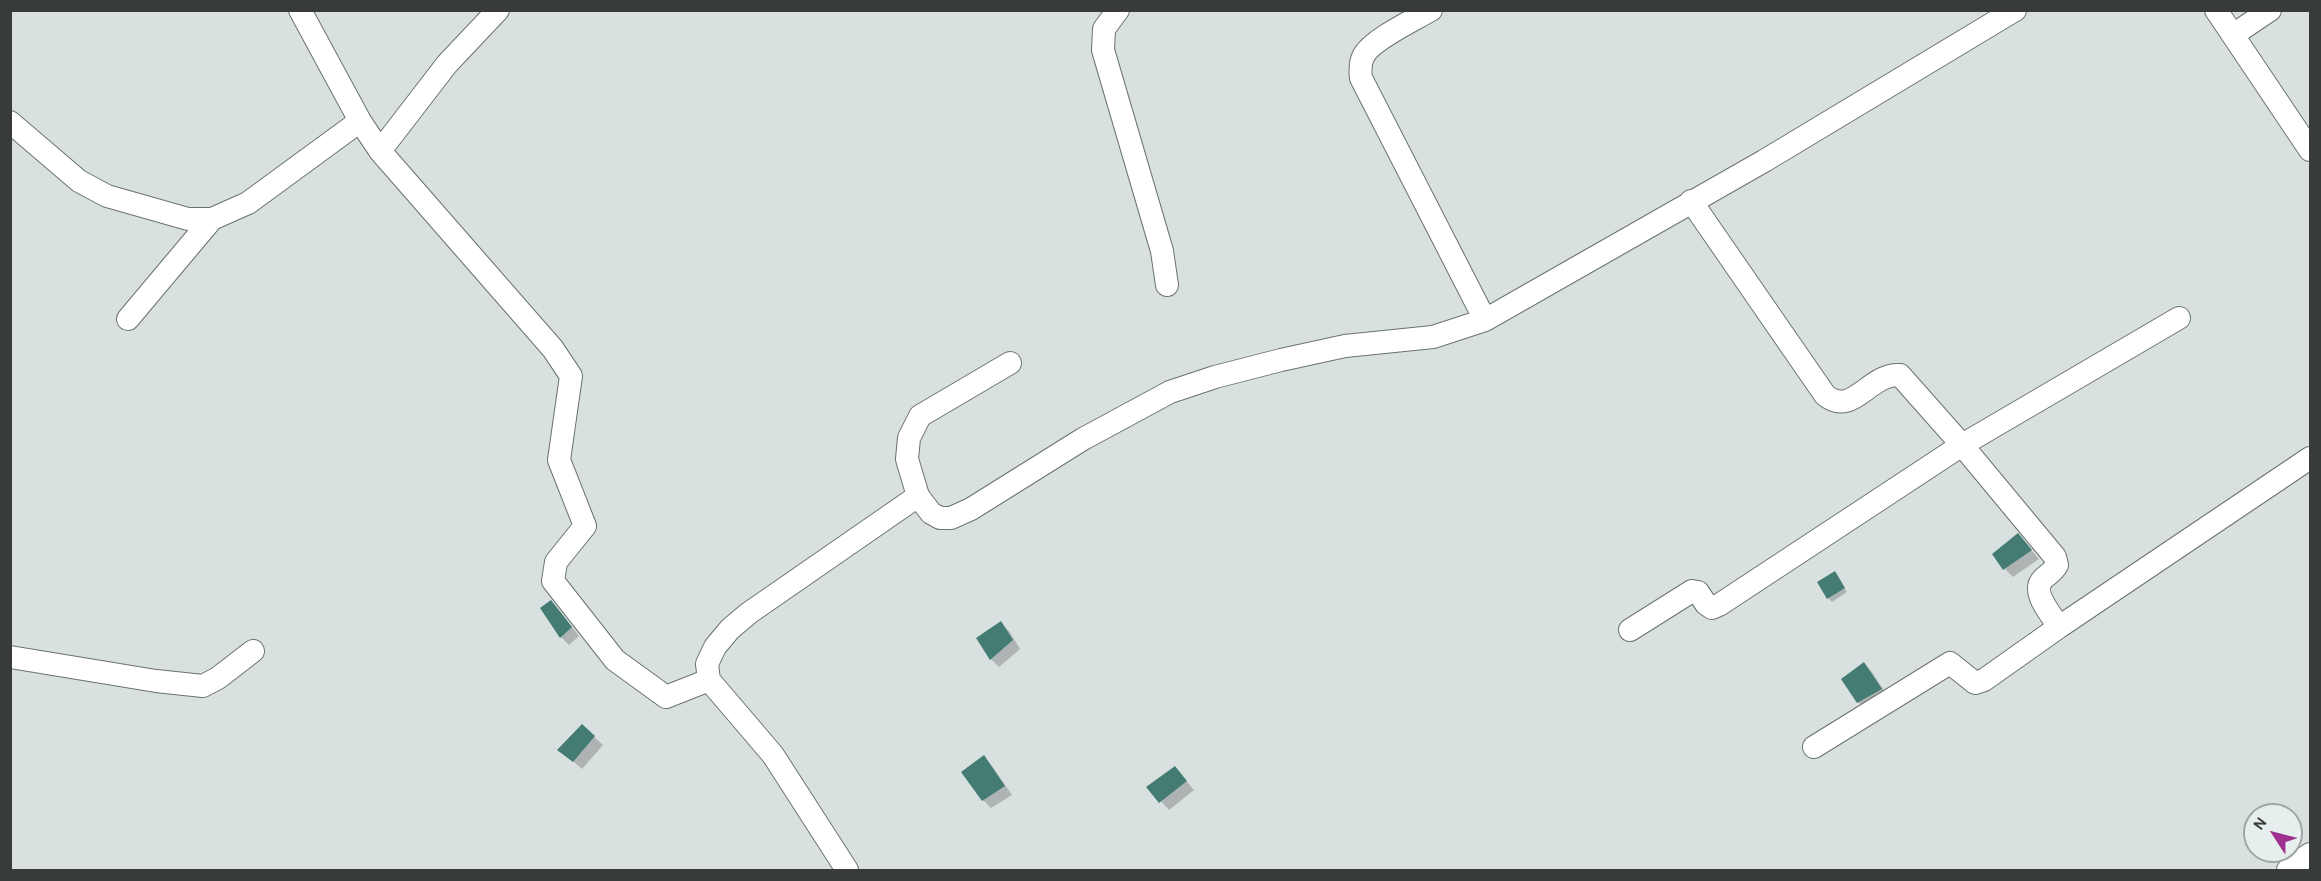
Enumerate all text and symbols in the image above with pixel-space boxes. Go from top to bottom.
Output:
north arrow [2243,803,2303,863]
text: N [2249,813,2271,834]

